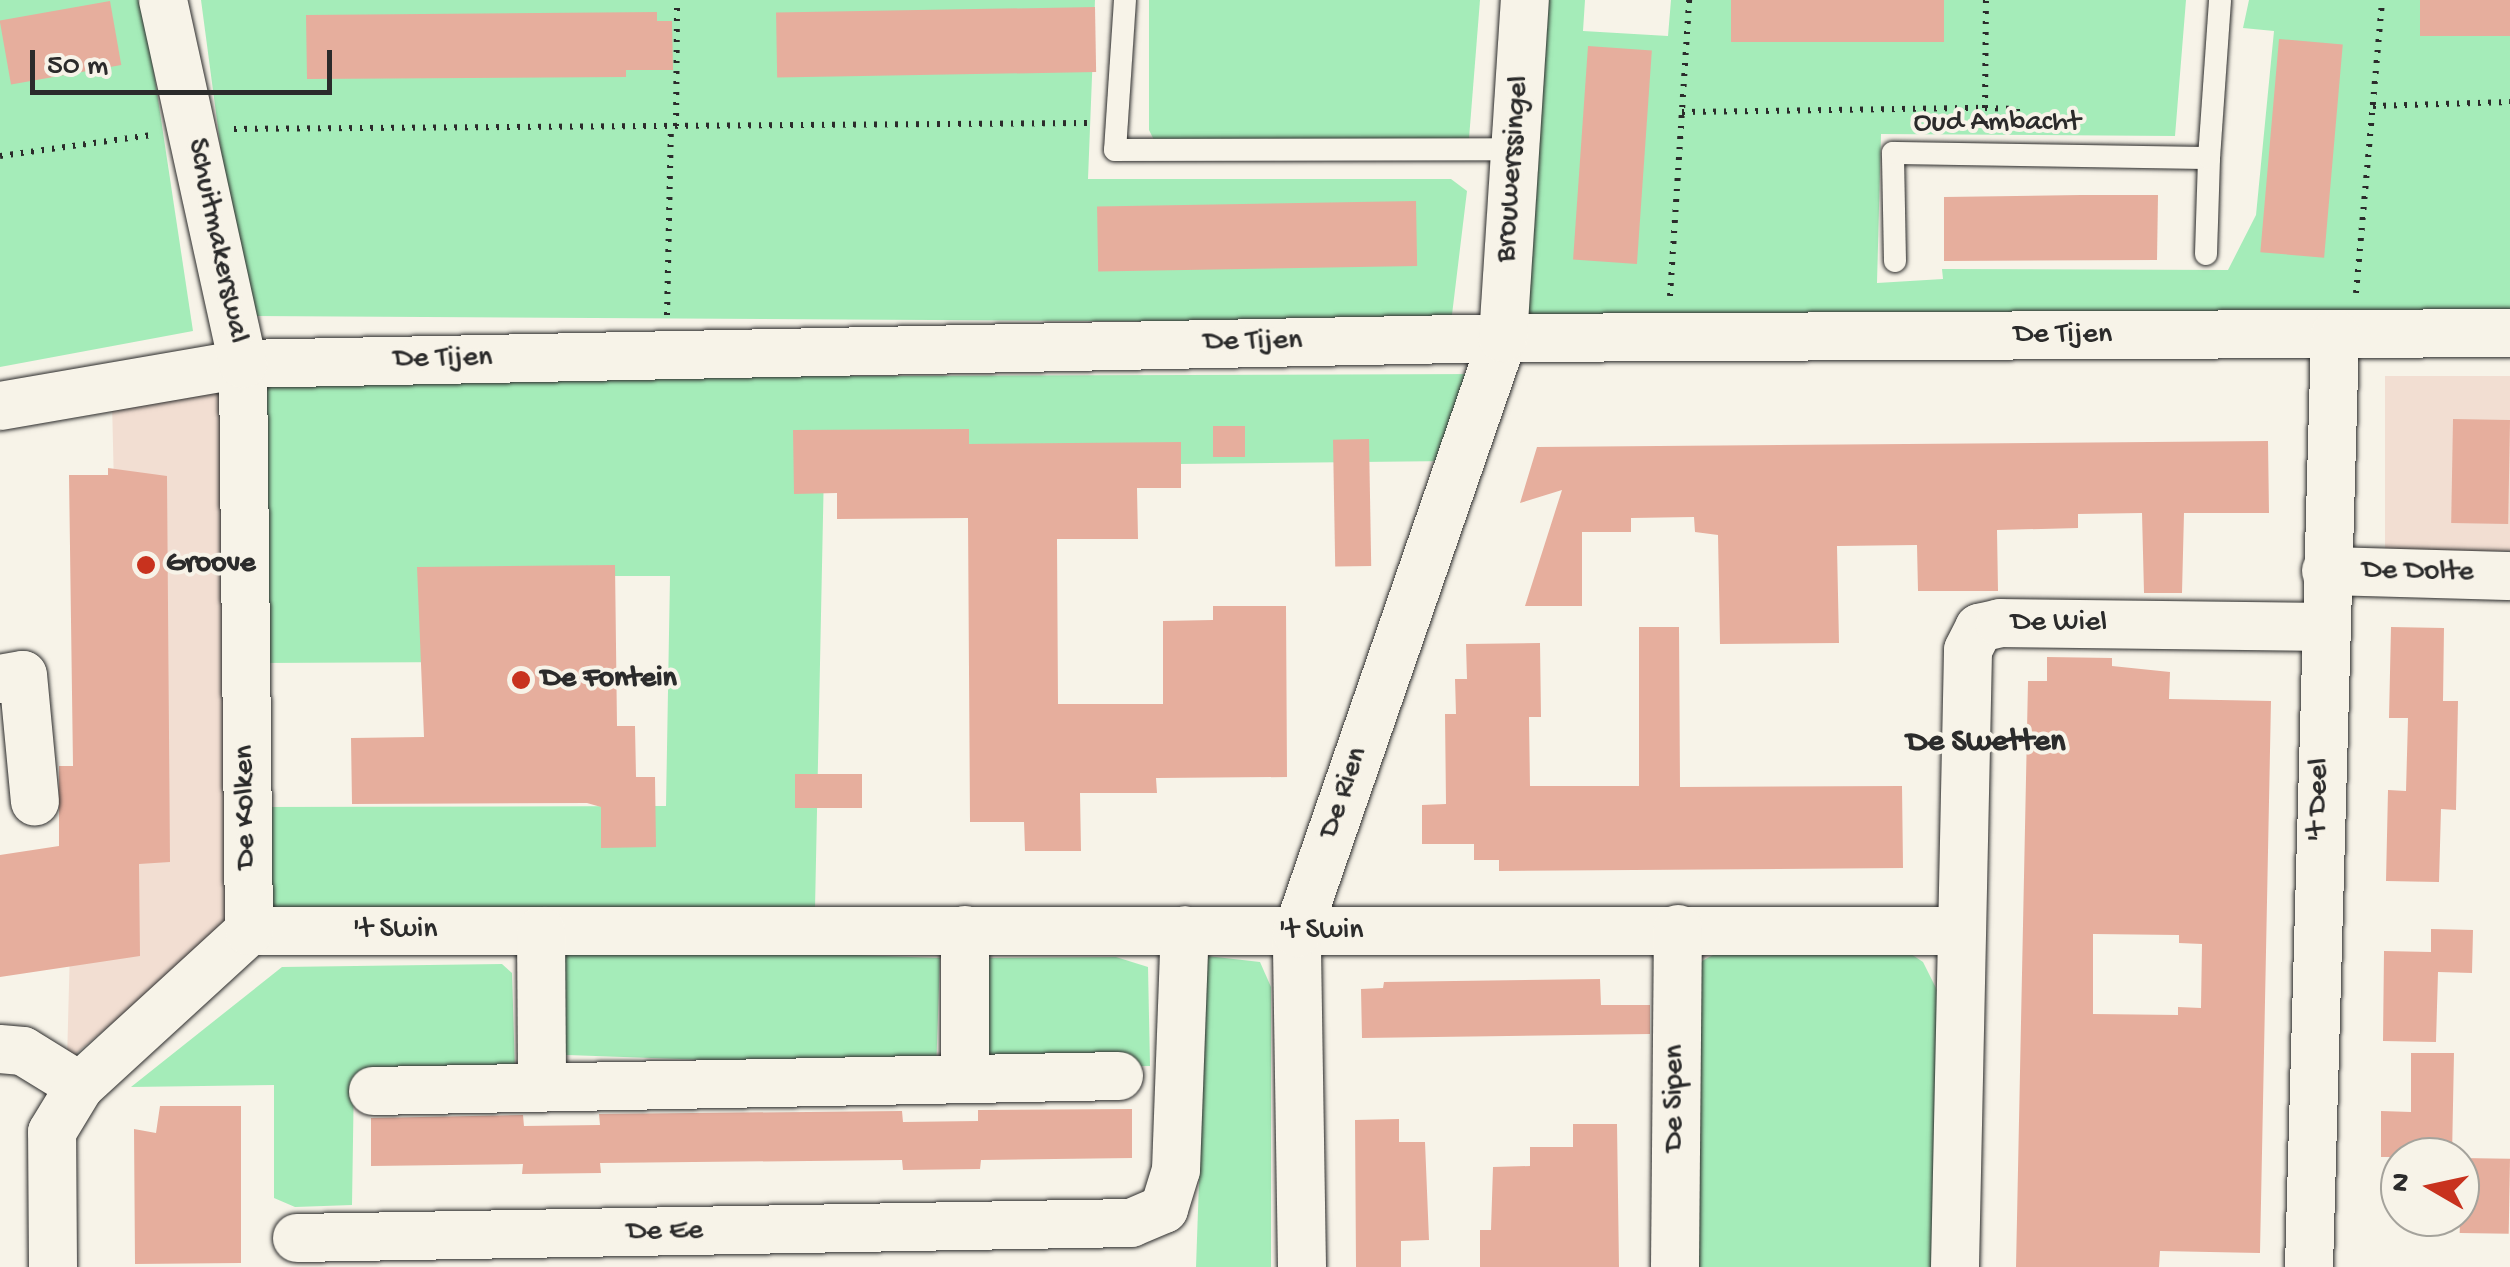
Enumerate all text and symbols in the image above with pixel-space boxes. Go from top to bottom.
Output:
scale bar [35,30,338,92]
text: 50 m [47,50,108,85]
street label: Brouwerssingel [1490,74,1538,264]
street label: Oud Ambacht [1914,106,2080,142]
street label: Schuitmakerswal [177,136,255,346]
street label: De Tijen [2014,318,2112,354]
street label: De Tijen [1203,324,1303,362]
street label: De Tijen [393,341,493,379]
place label: Groove [166,547,255,583]
marker: Groove [135,554,157,576]
street label: De Dolte [2362,554,2474,592]
street label: De Wiel [2011,606,2107,642]
place label: De Fontein [541,662,677,698]
marker: De Fontein [510,669,532,691]
district label: De Swetten [1907,724,2065,762]
street label: De Rien [1313,743,1377,843]
street label: De Kolken [228,745,266,869]
street label: 't Deel [2301,758,2339,842]
street label: 't Swin [353,913,437,949]
street label: 't Swin [1279,914,1363,950]
street label: De Sipen [1658,1044,1694,1152]
north arrow [2380,1137,2480,1237]
text: N [2384,1171,2420,1194]
street label: De Ee [627,1214,703,1252]

